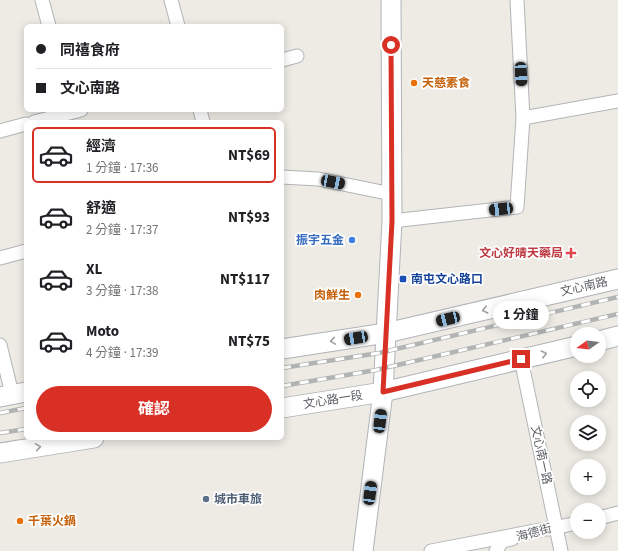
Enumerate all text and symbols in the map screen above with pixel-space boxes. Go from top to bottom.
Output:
route start [382,36,400,54]
text: 同禧食府 [60,40,120,61]
car [514,62,528,86]
place label: 天慈素食 [422,75,470,92]
text: 文心南路 [60,78,120,99]
marker: 天慈素食 [409,78,419,88]
text: 經濟 [86,136,116,157]
icon: car [38,137,74,173]
text: NT$69 [228,145,270,166]
text: 1 分鐘 · 17:36 [86,159,159,177]
car [320,174,346,190]
text: 舒適 [86,198,116,219]
icon: car [38,199,74,235]
car [488,202,514,216]
text: NT$93 [228,207,270,228]
text: 2 分鐘 · 17:37 [86,221,159,239]
place label: 振宇五金 [296,232,344,249]
marker: 振宇五金 [347,235,357,245]
place label: 文心好晴天藥局 [479,245,563,262]
marker: 文心好晴天藥局 [566,248,576,258]
text: XL [86,259,102,280]
icon: car [38,261,74,297]
text: NT$117 [220,269,270,290]
place label: 南屯文心路口 [411,271,483,288]
street label: 文心南路 [559,273,609,301]
marker: 南屯文心路口 [398,274,408,284]
text: 3 分鐘 · 17:38 [86,282,159,300]
place label: 肉鮮生 [314,287,350,304]
marker: 肉鮮生 [353,290,363,300]
callout: 1 分鐘 [493,301,549,329]
one-way arrow [481,305,488,314]
text: 1 分鐘 [503,306,539,324]
car [435,310,461,328]
text: Moto [86,321,119,342]
icon: car [38,323,74,359]
north arrow [570,327,606,363]
map controls [570,327,606,539]
car [343,330,369,346]
text: NT$75 [228,331,270,352]
one-way arrow [330,336,336,345]
text: 4 分鐘 · 17:39 [86,344,159,362]
route end [512,350,530,368]
one-way arrow [541,350,547,358]
button: locate [570,371,606,407]
button: 確認 [36,386,272,432]
street label: 文心路一段 [302,387,364,413]
car [373,408,387,434]
button: layers [570,415,606,451]
street label: 文心南一路 [526,424,556,486]
one-way arrow [35,443,42,452]
button: + [570,459,606,495]
car [362,480,378,506]
place label: 城市車旅 [214,491,262,508]
marker: 城市車旅 [201,494,211,504]
button: − [570,503,606,539]
place label: 千葉火鍋 [28,513,76,530]
marker: 千葉火鍋 [15,516,25,526]
street label: 海德街 [514,520,554,546]

